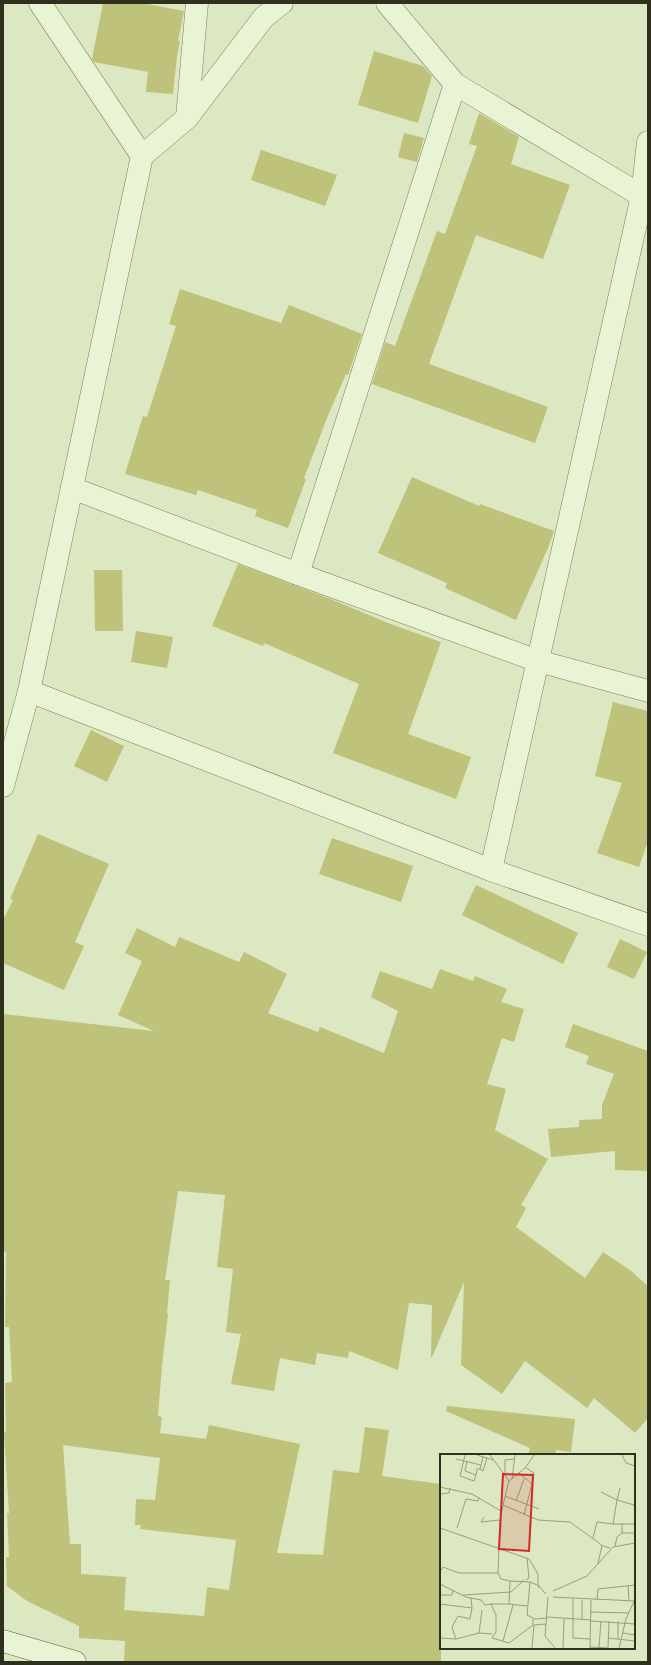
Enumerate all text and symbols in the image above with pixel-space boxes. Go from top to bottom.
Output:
inset map [440,1454,635,1649]

